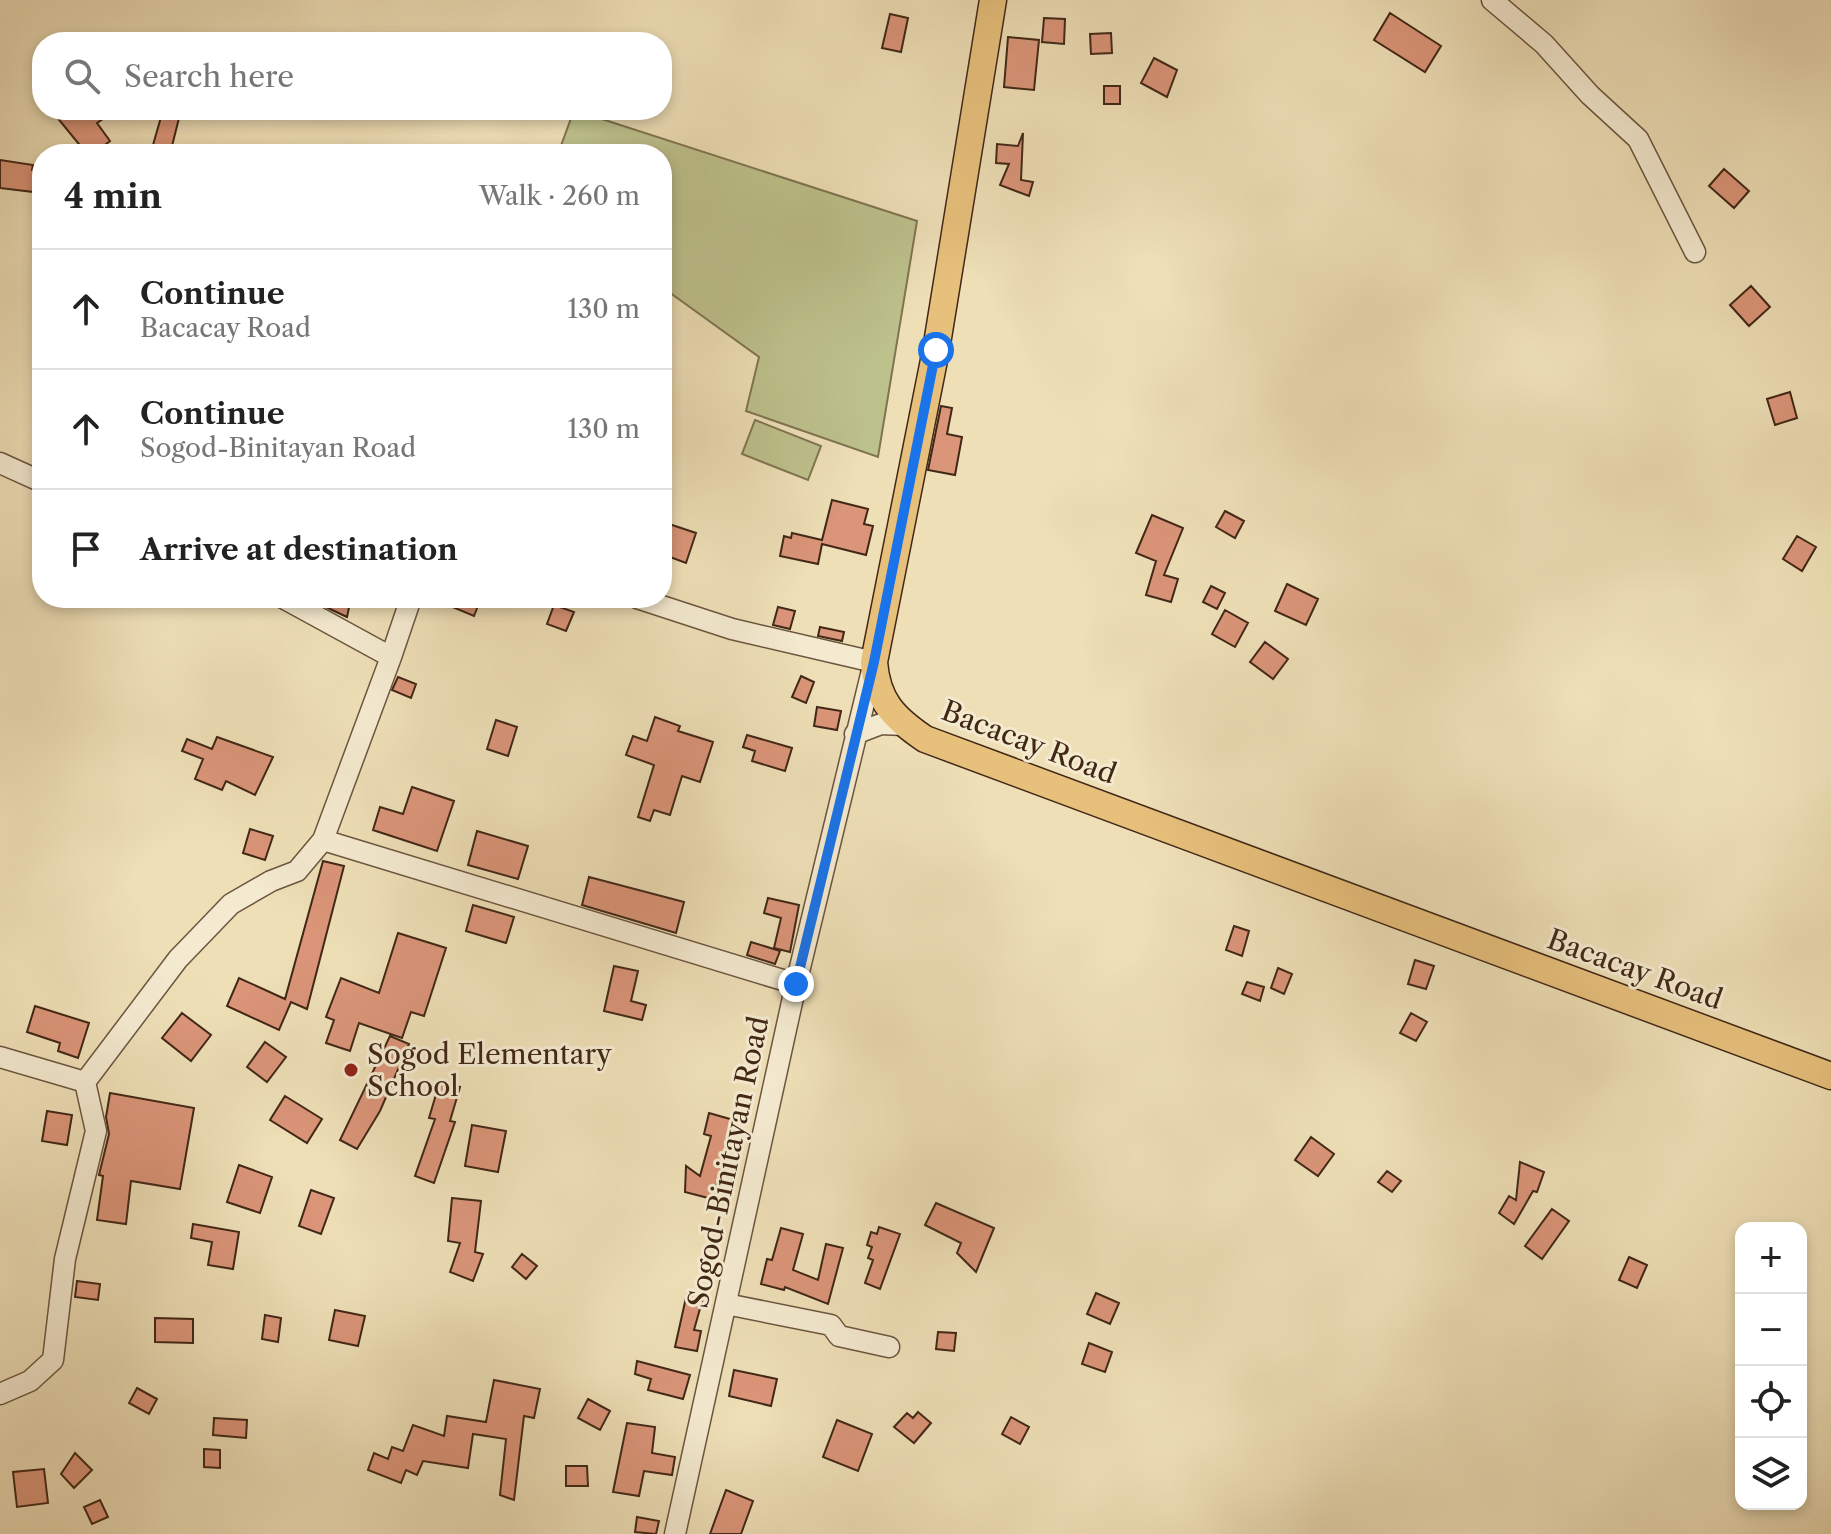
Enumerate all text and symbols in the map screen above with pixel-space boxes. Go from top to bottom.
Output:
search box [32,32,672,120]
icon: search [60,54,104,98]
text: Search here [124,58,294,95]
text: 4 min [64,175,162,217]
text: Walk · 260 m [479,180,640,212]
text: Continue [140,275,285,312]
icon: ahead [64,287,108,331]
text: 130 m [567,293,640,325]
text: Bacacay Road [140,312,311,344]
route start [918,332,954,368]
text: Continue [140,395,285,432]
icon: ahead [64,407,108,451]
text: 130 m [567,413,640,445]
text: Sogod-Binitayan Road [140,432,416,464]
icon: arrive [64,527,108,571]
text: Arrive at destination [140,531,458,568]
street label: Bacacay Road [937,693,1121,791]
street label: Bacacay Road [1543,922,1727,1016]
route end [778,966,814,1002]
street label: Sogod-Binitayan Road [680,1013,776,1311]
place label: Sogod Elementary School [367,1037,612,1103]
marker: Sogod Elementary School [342,1061,360,1079]
map controls [1735,1222,1807,1510]
button: + [1735,1222,1807,1294]
button: − [1735,1294,1807,1366]
button: locate [1735,1366,1807,1438]
button: layers [1735,1438,1807,1510]

